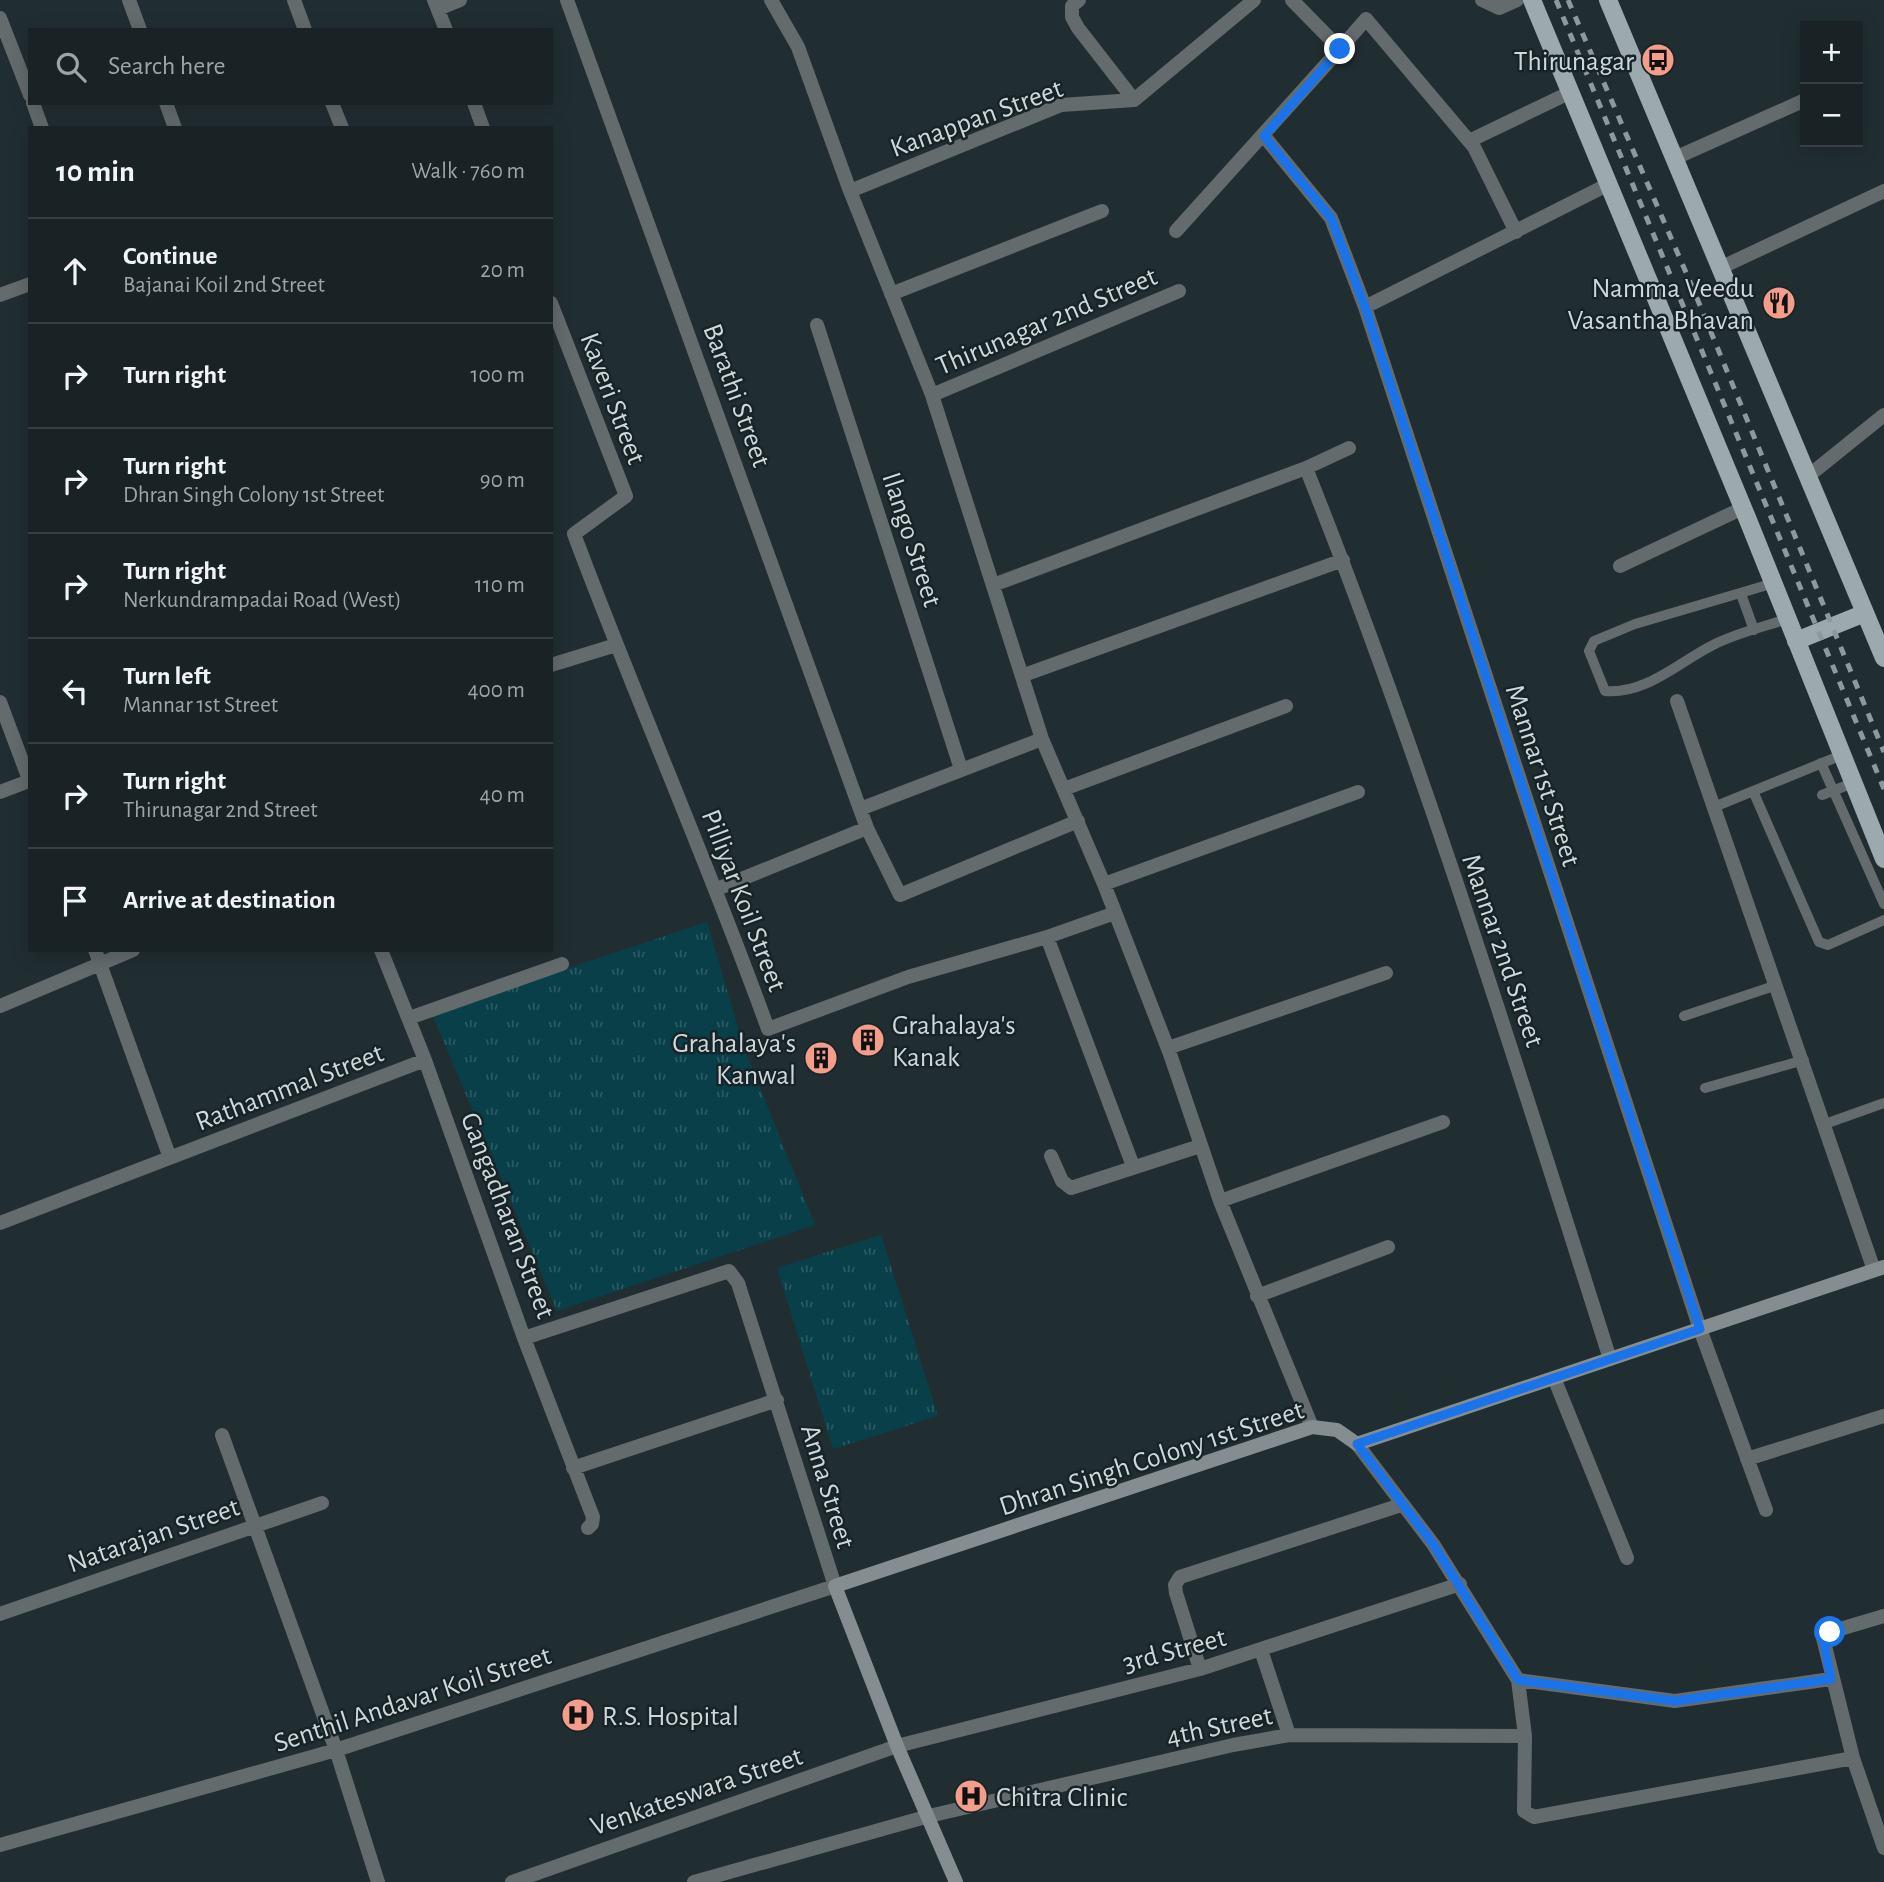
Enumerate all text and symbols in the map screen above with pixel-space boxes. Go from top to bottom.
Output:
map controls [1800,21,1863,147]
button: + [1800,21,1863,84]
search box [28,28,553,105]
route end [1324,33,1355,64]
bus stop icon: Thirunagar [1639,41,1677,79]
icon: search [52,48,90,86]
place label: Thirunagar [1514,48,1634,76]
text: Search here [108,53,226,79]
street label: Kanappan Street [887,75,1067,163]
button: − [1800,84,1863,147]
text: 10 min [56,157,135,187]
text: Walk · 760 m [411,160,525,183]
text: Continue [123,243,218,269]
icon: ahead [56,252,94,290]
text: 20 m [480,259,525,282]
street label: Thirunagar 2nd Street [932,263,1161,381]
text: Bajanai Koil 2nd Street [123,274,325,297]
place label: Namma Veedu Vasantha Bhavan [1568,275,1754,335]
restaurant icon: Namma Veedu Vasantha Bhavan [1760,284,1798,322]
street label: Barathi Street [697,320,775,471]
street label: Kaveri Street [574,329,650,468]
icon: right [56,357,94,395]
text: Turn right [123,362,226,388]
text: 100 m [471,364,525,387]
text: Turn right [123,453,226,479]
icon: right [56,462,94,500]
text: 90 m [480,469,525,492]
street label: Ilango Street [876,469,946,610]
text: Dhran Singh Colony 1st Street [123,484,384,507]
text: Turn right [123,558,226,584]
icon: right [56,567,94,605]
text: 110 m [475,574,525,597]
text: Nerkundrampadai Road (West) [123,589,401,612]
text: Turn left [123,663,211,689]
icon: left [56,672,94,710]
text: 400 m [467,679,525,702]
street label: Mannar 1st Street [1500,681,1585,870]
text: Mannar 1st Street [123,694,278,717]
text: Turn right [123,768,226,794]
icon: right [56,777,94,815]
text: 40 m [480,784,525,807]
text: Thirunagar 2nd Street [123,799,318,822]
street label: Pilliyar Koil Street [696,806,791,996]
street label: Mannar 2nd Street [1456,851,1548,1051]
icon: arrive [56,882,94,920]
text: Arrive at destination [123,887,336,913]
place label: Grahalaya's Kanak [892,1012,1016,1072]
building icon: Grahalaya's Kanak [849,1021,887,1059]
place label: Grahalaya's Kanwal [672,1030,796,1090]
street label: Rathammal Street [192,1039,388,1137]
building icon: Grahalaya's Kanwal [802,1039,840,1077]
street label: Gangadharan Street [455,1109,559,1323]
street label: Dhran Singh Colony 1st Street [996,1396,1307,1521]
street label: Anna Street [795,1421,859,1552]
street label: Natarajan Street [64,1493,243,1578]
route start [1814,1616,1845,1647]
street label: 3rd Street [1120,1624,1229,1678]
street label: Senthil Andavar Koil Street [271,1642,555,1758]
hospital icon: R.S. Hospital [559,1696,597,1734]
street label: 4th Street [1164,1702,1275,1752]
place label: R.S. Hospital [602,1703,739,1731]
street label: Venkateswara Street [587,1742,806,1841]
hospital icon: Chitra Clinic [952,1777,990,1815]
place label: Chitra Clinic [996,1784,1128,1812]

